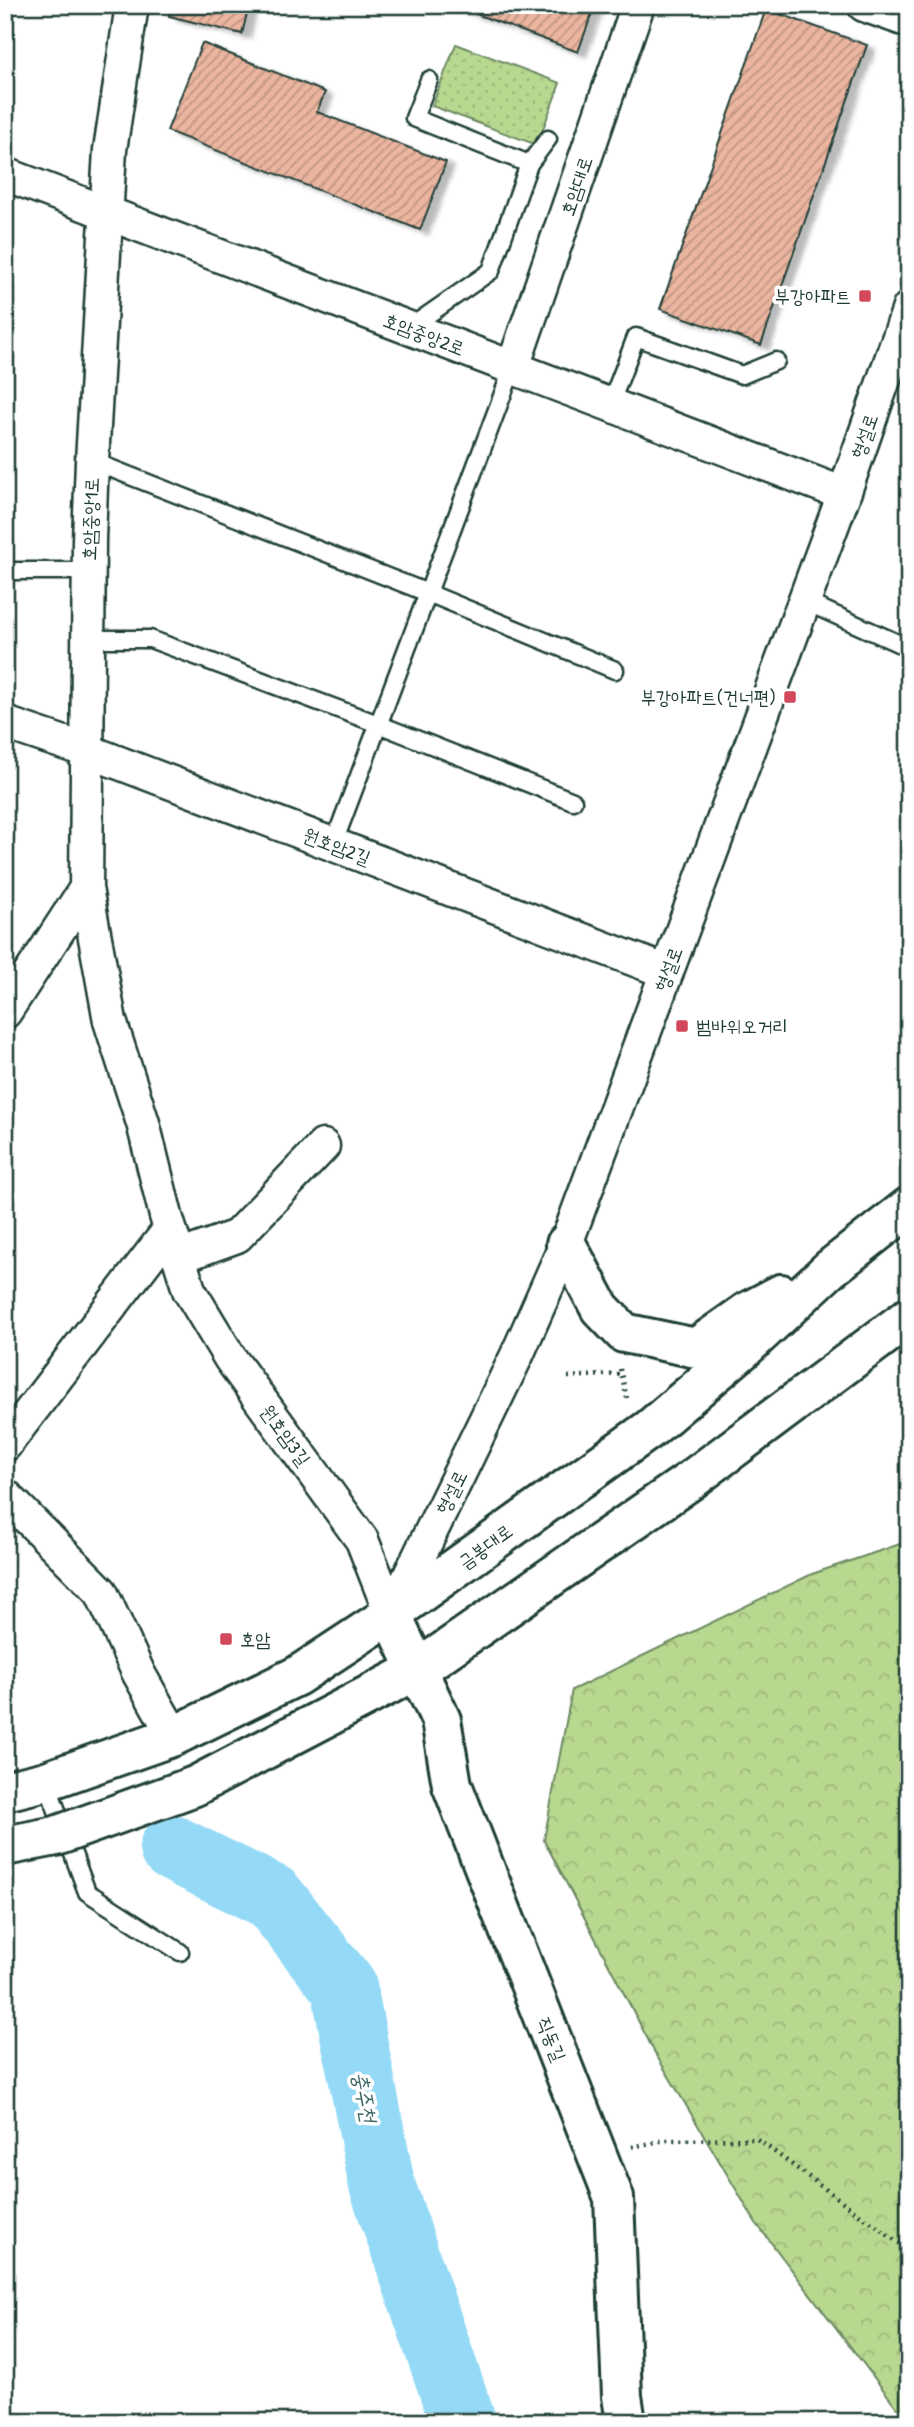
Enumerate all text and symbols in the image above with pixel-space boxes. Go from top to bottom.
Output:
street label: 호암대로 [554,153,598,219]
place label: 부강아파트 [775,283,851,309]
marker: 부강아파트 [857,288,873,304]
street label: 호암중앙2로 [380,307,468,361]
street label: 형설로 [844,410,884,462]
street label: 호암중앙1로 [76,477,104,561]
place label: 부강아파트(건너편) [640,684,776,710]
marker: 부강아파트(건너편) [782,689,798,705]
street label: 원호암2길 [300,821,374,871]
street label: 형설로 [648,943,688,995]
place label: 범바위오거리 [696,1013,788,1039]
marker: 범바위오거리 [674,1018,690,1034]
street label: 원호암3길 [255,1399,317,1471]
street label: 형설로 [429,1466,473,1518]
street label: 금봉대로 [453,1518,517,1574]
place label: 호암 [240,1626,271,1652]
marker: 호암 [218,1631,234,1647]
street label: 직동길 [531,2013,573,2065]
water label: 충주천 [346,2069,384,2127]

